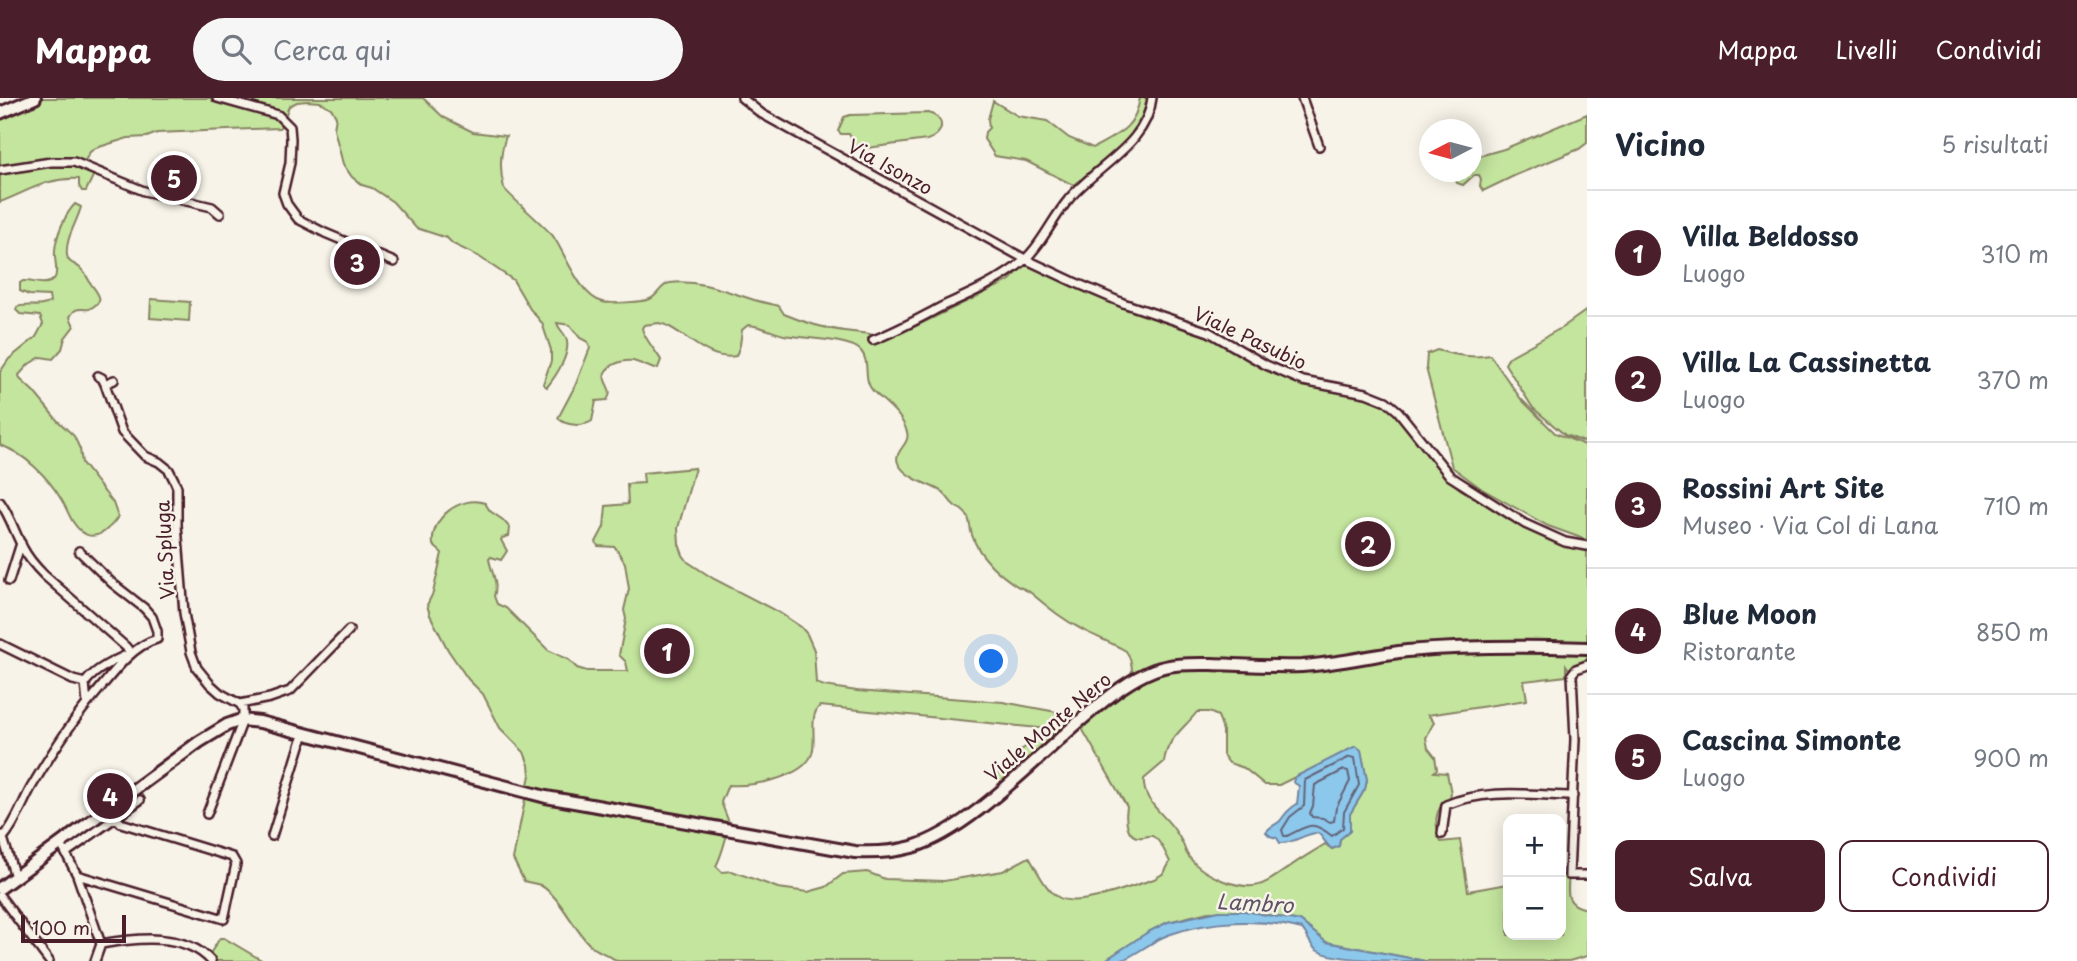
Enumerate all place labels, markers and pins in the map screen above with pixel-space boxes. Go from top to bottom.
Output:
pin: 5 [151,152,197,204]
pin: 3 [334,236,380,288]
pin: 2 [1345,518,1391,570]
pin: 1 [644,625,690,677]
pin: 4 [87,770,133,822]

